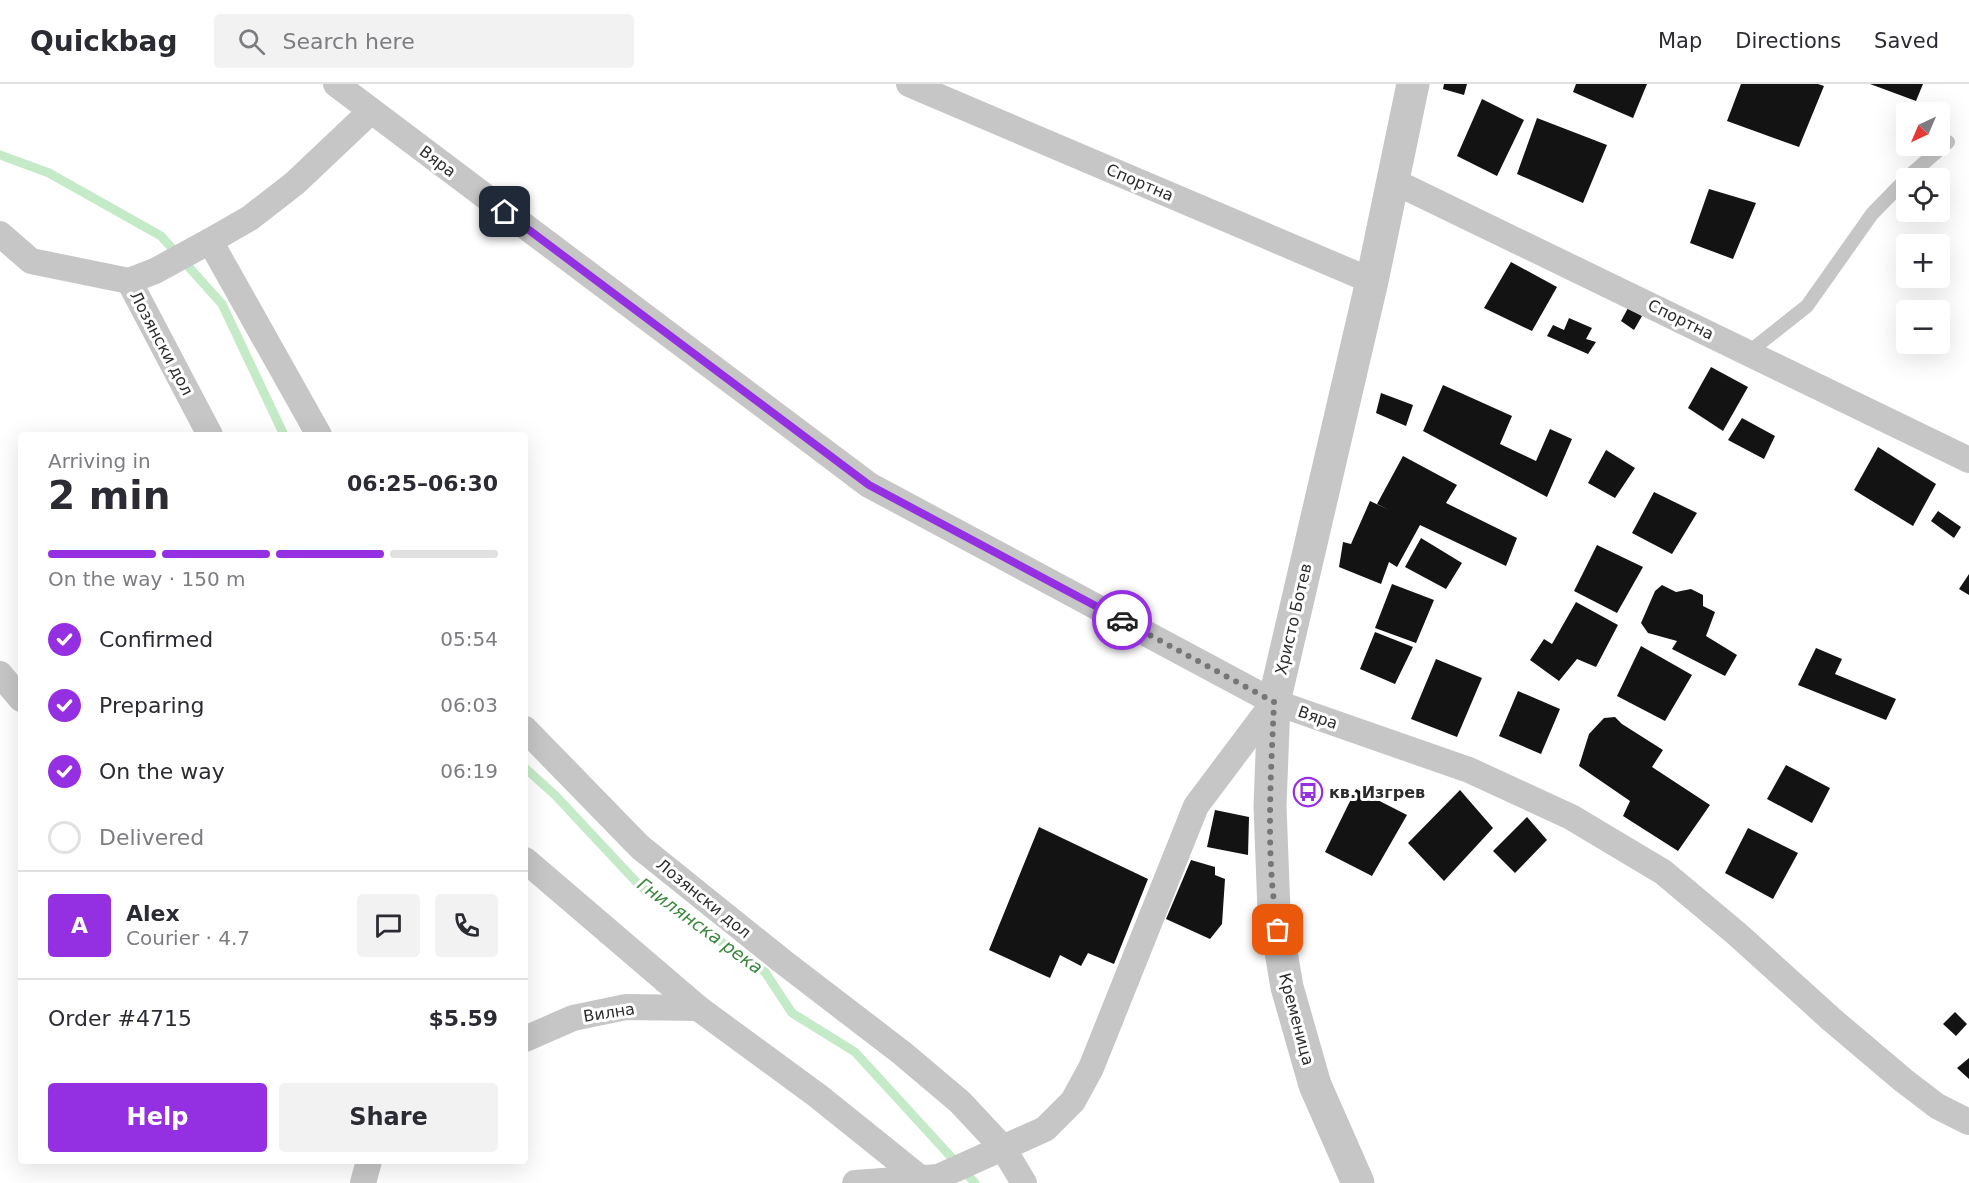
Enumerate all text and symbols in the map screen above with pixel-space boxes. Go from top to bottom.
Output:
search box [214,14,634,68]
text: Quickbag [30,25,178,58]
icon: search [235,25,268,58]
text: Search here [283,29,415,54]
text: Map [1658,29,1702,53]
text: Directions [1735,29,1841,53]
text: Saved [1874,29,1939,53]
north arrow [1896,102,1950,156]
map controls [1896,102,1950,354]
street label: Вяра [416,142,460,181]
street label: Спортна [1103,160,1176,205]
button: locate [1896,168,1950,222]
pin [479,186,530,237]
icon: home [488,195,521,228]
button: + [1896,234,1950,288]
street label: Лозянски дол [126,288,197,399]
street label: Спортна [1645,295,1717,344]
button: − [1896,300,1950,354]
text: Arriving in [48,449,151,473]
text: 06:25–06:30 [347,471,498,496]
text: 2 min [48,473,170,518]
street label: Христо Ботев [1271,561,1316,677]
text: On the way · 150 m [48,567,246,591]
courier [1092,590,1152,650]
icon: car [1106,604,1139,637]
icon: check [48,623,81,656]
text: Confirmed [99,627,213,652]
text: 05:54 [440,627,498,651]
icon: check [48,689,81,722]
text: Preparing [99,693,205,718]
text: 06:03 [440,693,498,717]
street label: Вяра [1296,702,1340,733]
icon: check [48,755,81,788]
text: On the way [99,759,225,784]
text: 06:19 [440,759,498,783]
bus stop icon: кв. Изгрев [1292,776,1324,808]
place label: кв. Изгрев [1329,783,1425,802]
text: Delivered [99,825,204,850]
street label: Лозянски дол [653,855,755,942]
water label: Гнилянска река [634,873,767,978]
button: chat [357,894,420,957]
button: phone [435,894,498,957]
text: Alex [126,901,180,926]
pin [1252,904,1303,955]
text: A [71,913,88,938]
icon: bag [1261,913,1294,946]
text: Courier · 4.7 [126,926,250,950]
street label: Кременица [1275,971,1318,1067]
street label: Вилна [582,999,636,1026]
text: Order #4715 [48,1006,192,1031]
text: $5.59 [428,1006,498,1031]
button: Help [48,1083,267,1152]
button: Share [279,1083,498,1152]

